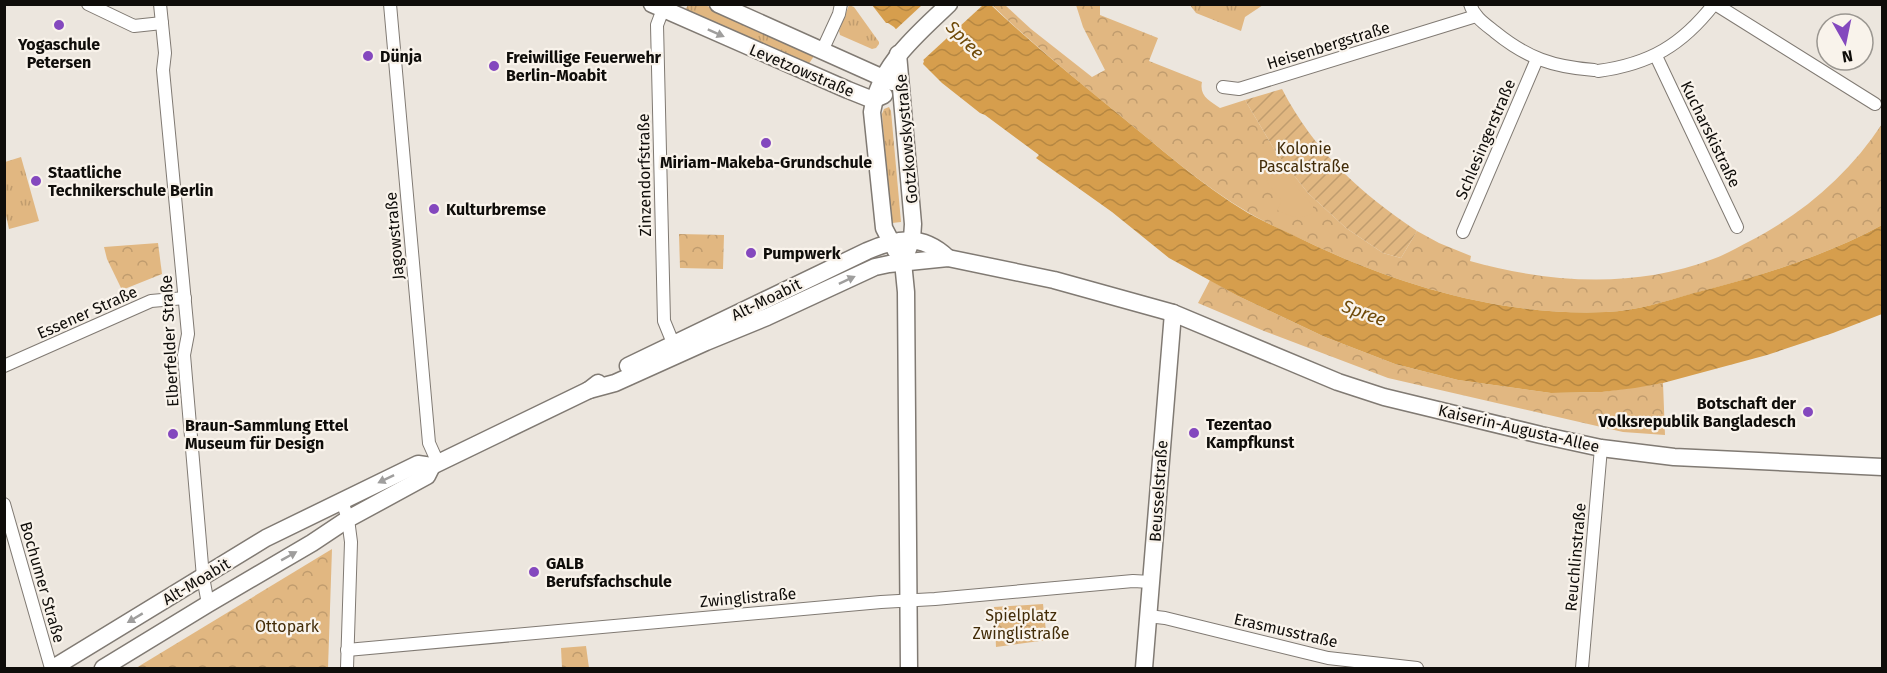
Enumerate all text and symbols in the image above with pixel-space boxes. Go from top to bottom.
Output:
north arrow [1815,12,1875,72]
water label: Spree [941,16,989,64]
marker: Yogaschule Petersen [52,18,66,32]
street label: Heisenbergstraße [1264,18,1392,73]
one-way arrow [708,28,726,38]
place label: Yogaschule Petersen [17,35,100,72]
street label: Levetzowstraße [747,40,857,101]
text: N [1841,46,1854,67]
place label: Dünja [380,47,422,66]
place label: Freiwillige Feuerwehr Berlin-Moabit [506,48,662,85]
marker: Dünja [361,49,375,63]
marker: Freiwillige Feuerwehr Berlin-Moabit [487,59,501,73]
street label: Gotzkowskystraße [891,73,922,205]
street label: Schlesingerstraße [1452,76,1519,202]
street label: Kucharskistraße [1677,78,1745,191]
street label: Zinzendorfstraße [634,113,655,237]
marker: Miriam-Makeba-Grundschule [759,136,773,150]
park label: Kolonie Pascalstraße [1259,139,1349,176]
place label: Miriam-Makeba-Grundschule [660,153,872,172]
place label: Staatliche Technikerschule Berlin [48,163,214,200]
marker: Staatliche Technikerschule Berlin [29,174,43,188]
street label: Jagowstraße [381,191,408,281]
place label: Kulturbremse [446,200,546,219]
marker: Kulturbremse [427,202,441,216]
place label: Pumpwerk [763,244,841,263]
marker: Pumpwerk [744,246,758,260]
street label: Alt-Moabit [728,274,805,325]
street label: Elberfelder Straße [157,275,182,407]
one-way arrow [838,276,855,285]
street label: Essener Straße [34,282,140,343]
water label: Spree [1338,295,1389,331]
place label: Botschaft der Volksrepublik Bangladesch [1598,394,1797,431]
street label: Kaiserin-Augusta-Allee [1436,401,1601,456]
marker: Botschaft der Volksrepublik Bangladesch [1801,405,1815,419]
place label: Tezentao Kampfkunst [1206,415,1295,452]
place label: Braun-Sammlung Ettel Museum für Design [185,416,349,453]
marker: Tezentao Kampfkunst [1187,426,1201,440]
marker: Braun-Sammlung Ettel Museum für Design [166,427,180,441]
street label: Beusselstraße [1145,440,1172,542]
one-way arrow [378,475,395,484]
street label: Reuchlinstraße [1561,502,1590,612]
street label: Bochumer Straße [16,519,69,645]
one-way arrow [281,551,298,561]
street label: Alt-Moabit [159,554,234,609]
place label: GALB Berufsfachschule [546,554,672,591]
marker: GALB Berufsfachschule [527,565,541,579]
street label: Zwinglistraße [699,584,797,611]
park label: Spielplatz Zwinglistraße [973,606,1069,643]
street label: Erasmusstraße [1232,609,1340,652]
one-way arrow [127,613,143,624]
park label: Ottopark [255,617,320,636]

